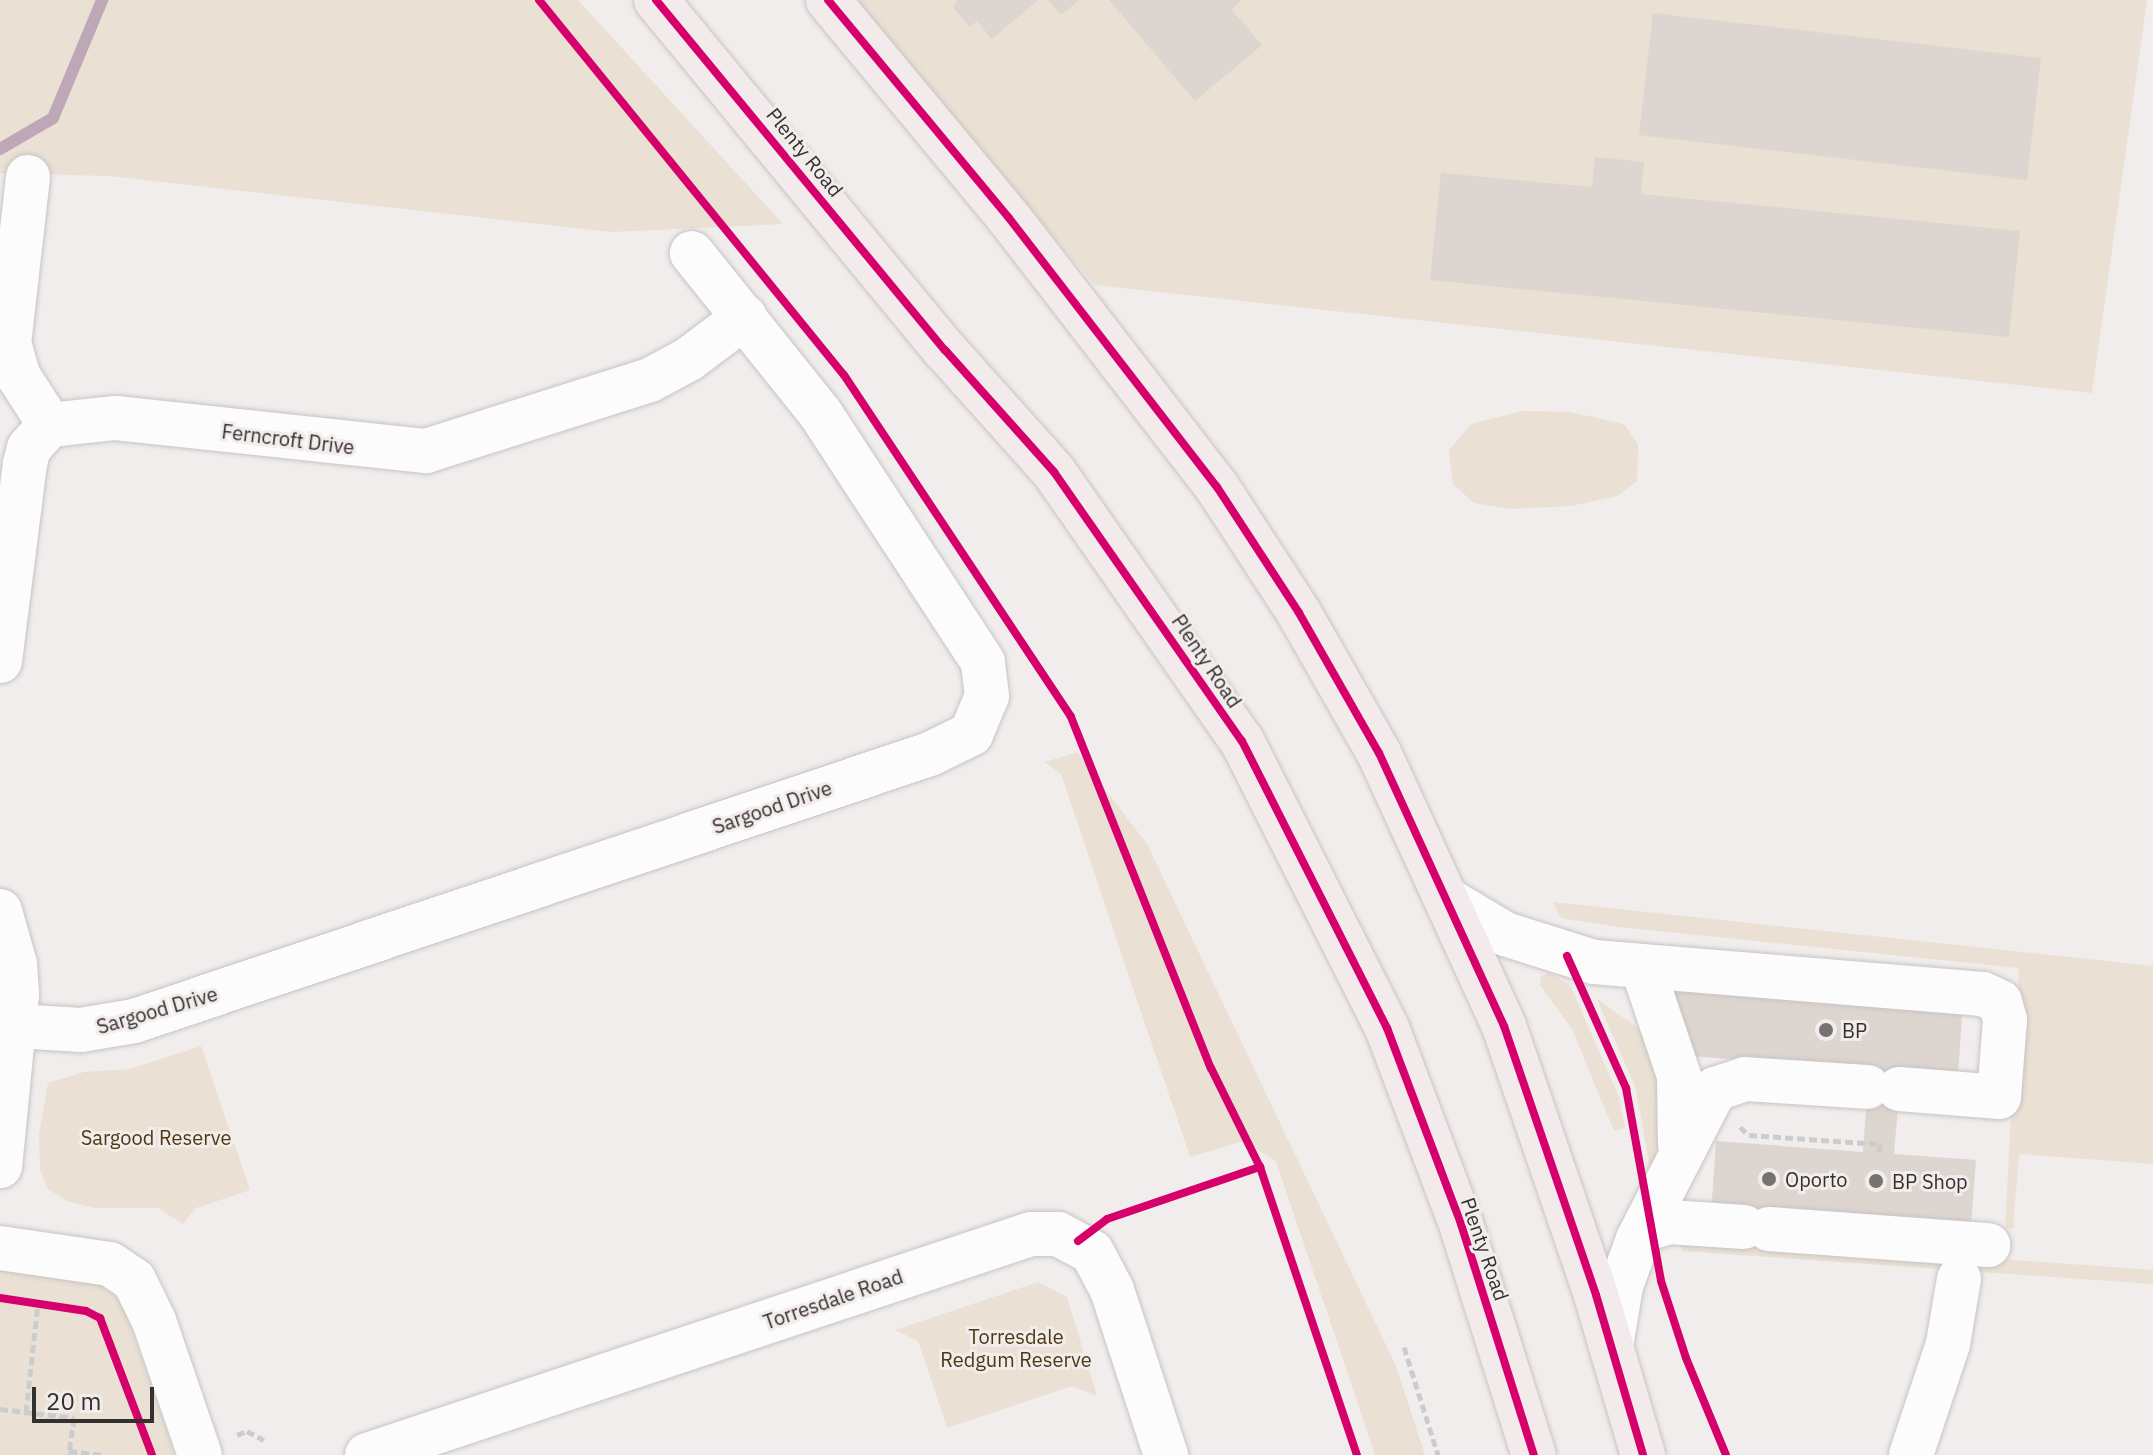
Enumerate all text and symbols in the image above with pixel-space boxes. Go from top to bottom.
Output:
street label: Plenty Road [762,103,848,201]
street label: Ferncroft Drive [220,419,356,459]
street label: Plenty Road [1167,610,1247,712]
street label: Sargood Drive [709,775,835,839]
street label: Sargood Drive [94,981,220,1039]
place label: BP [1842,1018,1867,1042]
marker: BP [1817,1021,1835,1039]
park label: Sargood Reserve [81,1125,231,1149]
place label: Oporto [1785,1167,1848,1191]
place label: BP Shop [1892,1169,1968,1193]
marker: Oporto [1760,1170,1778,1188]
marker: BP Shop [1867,1172,1885,1190]
street label: Plenty Road [1456,1194,1514,1304]
street label: Torresdale Road [760,1264,906,1334]
park label: Torresdale Redgum Reserve [940,1324,1092,1371]
scale bar [36,1371,158,1421]
text: 20 m [46,1385,101,1417]

